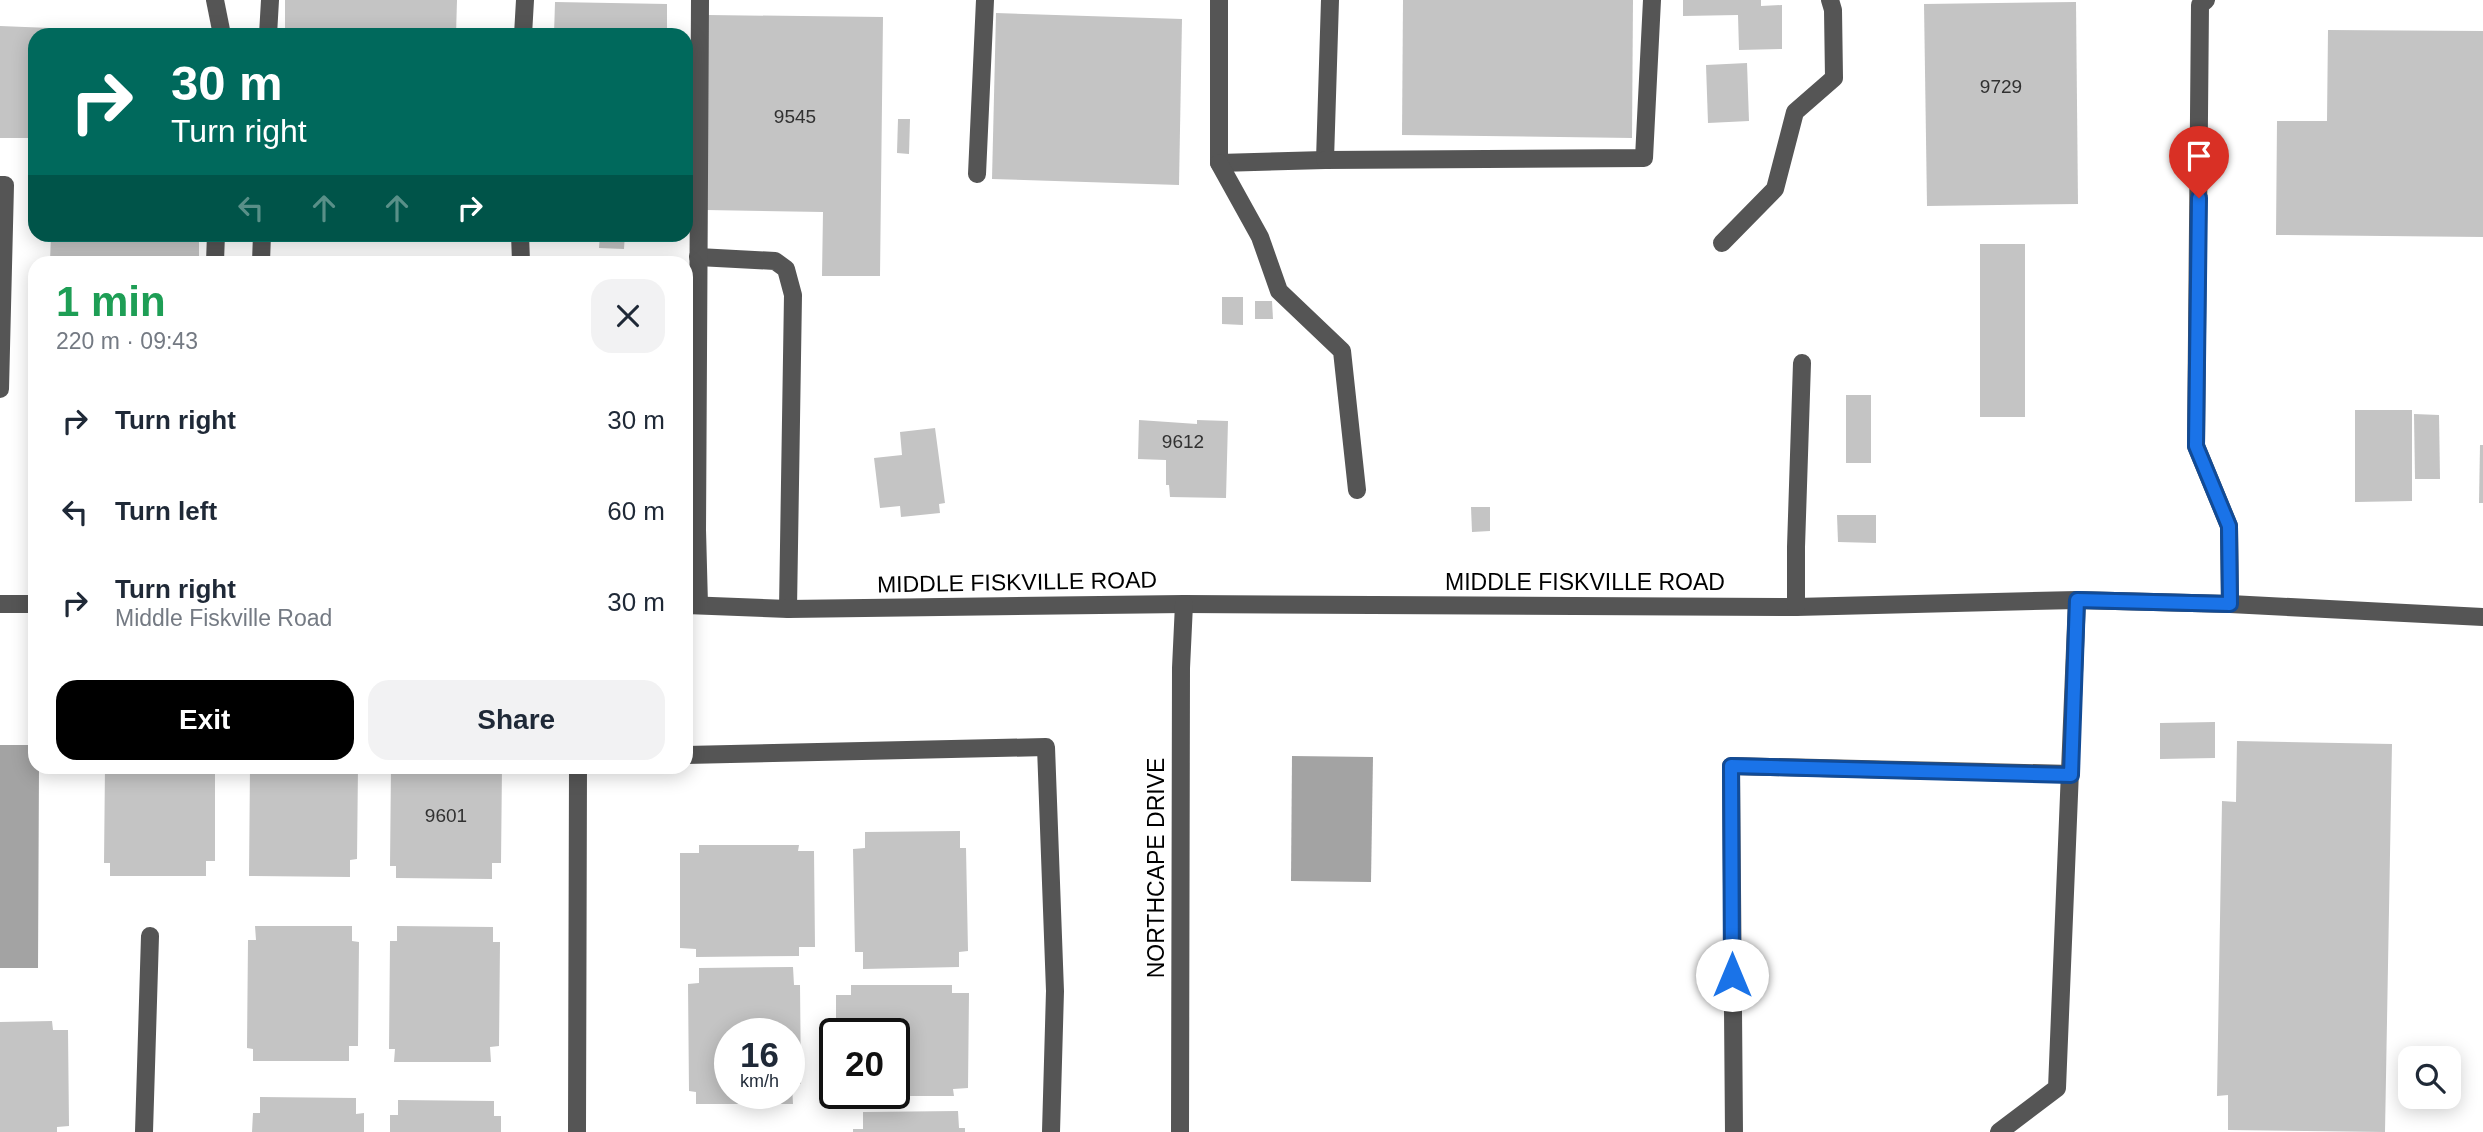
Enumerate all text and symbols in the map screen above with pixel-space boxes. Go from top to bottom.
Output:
icon: right [56,56,147,147]
text: 30 m [171,56,283,110]
house number: 9729 [1980,76,2022,97]
house number: 9545 [774,106,816,127]
text: Turn right [171,113,307,149]
pin [2169,126,2229,198]
icon: arrive [2180,137,2218,175]
icon: left [232,189,270,227]
icon: ahead [305,189,343,227]
icon: ahead [378,189,416,227]
icon: right [451,189,489,227]
text: 1 min [56,278,166,325]
button: close [591,279,665,353]
text: 220 m · 09:43 [56,328,198,354]
icon: right [56,402,94,440]
text: Turn right [115,405,236,435]
text: 30 m [607,405,665,435]
house number: 9612 [1162,431,1204,452]
icon: left [56,493,94,531]
text: Turn left [115,496,217,526]
text: 60 m [607,496,665,526]
street label: MIDDLE FISKVILLE ROAD [877,567,1157,597]
street label: MIDDLE FISKVILLE ROAD [1445,569,1725,595]
text: Turn right [115,574,236,604]
icon: right [56,584,94,622]
text: 30 m [607,587,665,617]
text: Middle Fiskville Road [115,605,332,631]
button: Exit [56,680,354,760]
button: Share [368,680,665,760]
street label: NORTHCAPE DRIVE [1143,758,1169,978]
house number: 9601 [425,805,467,826]
position arrow [1695,938,1769,1012]
speed limit sign: 20 [819,1018,910,1109]
text: 16 [740,1035,779,1074]
map controls [2398,1046,2461,1109]
button: search [2398,1046,2461,1109]
text: km/h [740,1071,779,1091]

